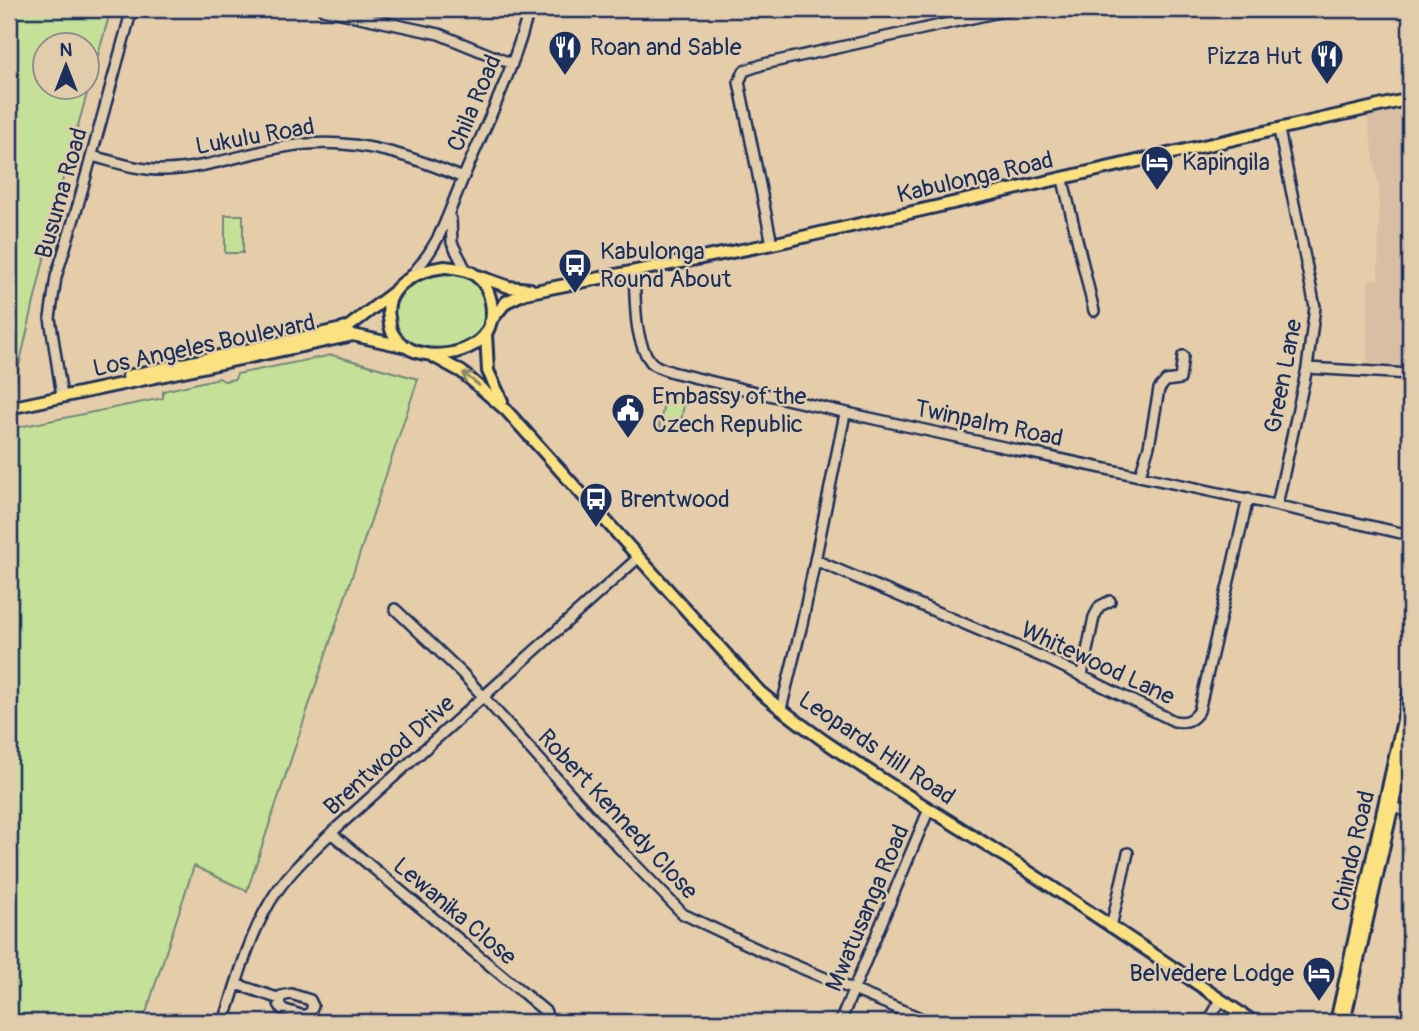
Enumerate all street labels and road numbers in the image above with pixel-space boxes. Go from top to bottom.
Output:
street label: Chila Road [441,50,508,156]
street label: Lukulu Road [193,112,317,161]
street label: Busuma Road [29,124,94,262]
street label: Kabulonga Road [894,145,1056,210]
street label: Los Angeles Boulevard [90,308,318,383]
street label: Green Lane [1258,317,1309,435]
street label: Twinpalm Road [912,394,1066,453]
street label: Whitewood Lane [1016,615,1179,712]
street label: Leopards Hill Road [793,685,961,811]
street label: Brentwood Drive [318,689,461,822]
street label: Robert Kennedy Close [531,723,704,905]
street label: Chindo Road [1326,788,1381,914]
street label: Mwatusanga Road [819,820,916,996]
street label: Lewanika Close [387,851,522,972]

